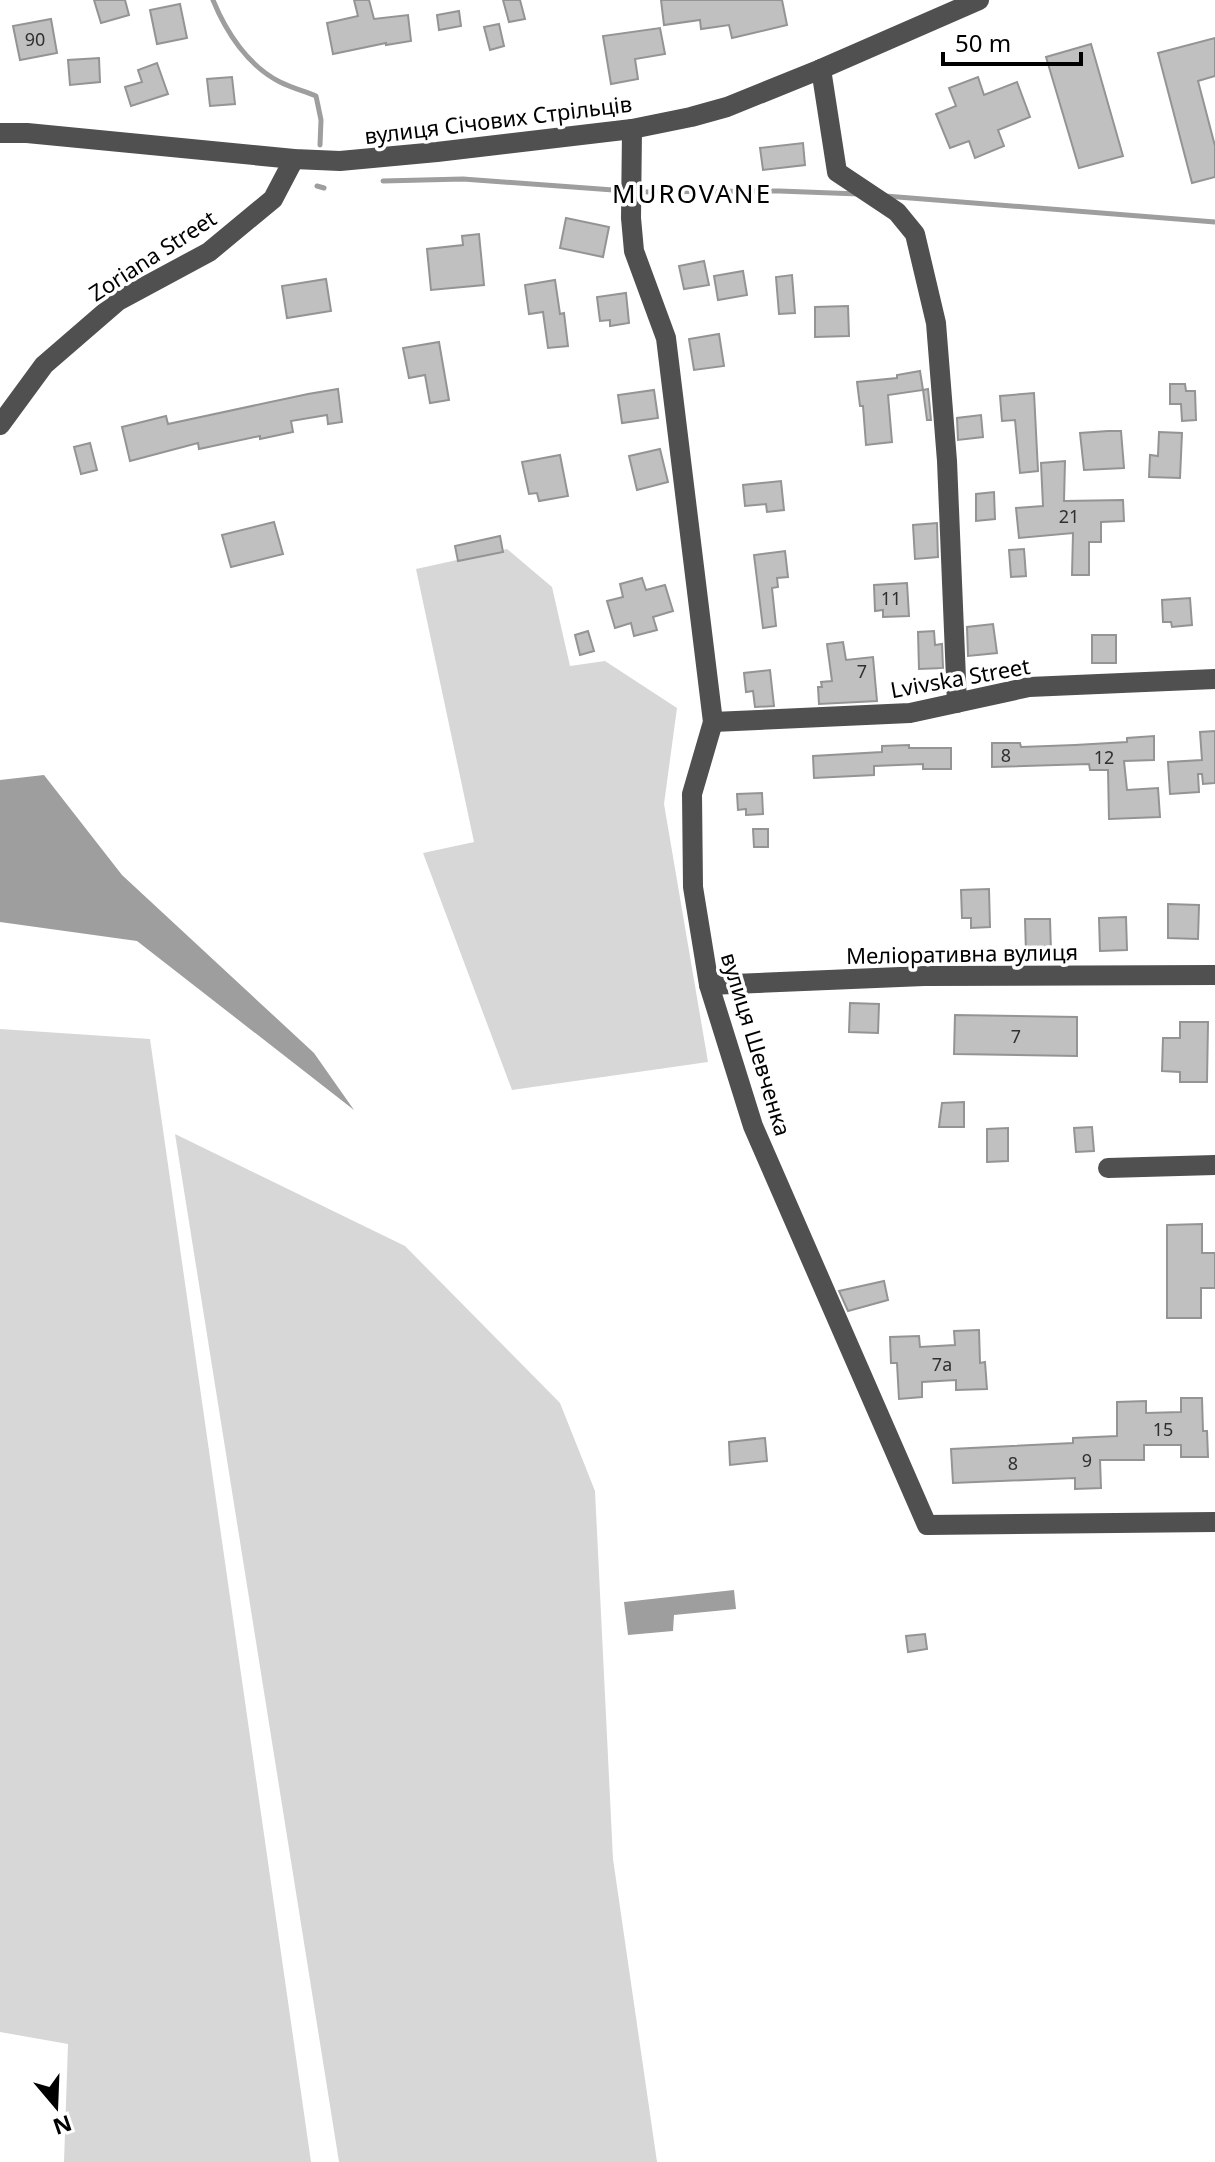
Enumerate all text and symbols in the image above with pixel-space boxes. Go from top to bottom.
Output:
scale bar [943,16,1081,66]
text: 50 m [955,26,1011,59]
house number: 90 [25,27,45,51]
street label: вулиця Січових Стрільців [362,88,634,150]
district label: MUROVANE [612,175,772,211]
street label: Zoriana Street [83,203,221,307]
house number: 21 [1059,504,1079,528]
house number: 11 [881,586,901,610]
street label: Lvivska Street [888,650,1032,704]
house number: 7 [857,659,867,683]
house number: 8 [1001,743,1011,767]
house number: 12 [1094,745,1114,769]
street label: Меліоративна вулиця [846,936,1078,970]
street label: вулиця Шевченка [715,949,799,1139]
house number: 7 [1011,1024,1021,1048]
house number: 7а [932,1352,952,1376]
house number: 15 [1153,1417,1173,1441]
house number: 9 [1082,1448,1092,1472]
house number: 8 [1008,1451,1018,1475]
north arrow [16,2066,96,2146]
text: N [49,2109,76,2143]

